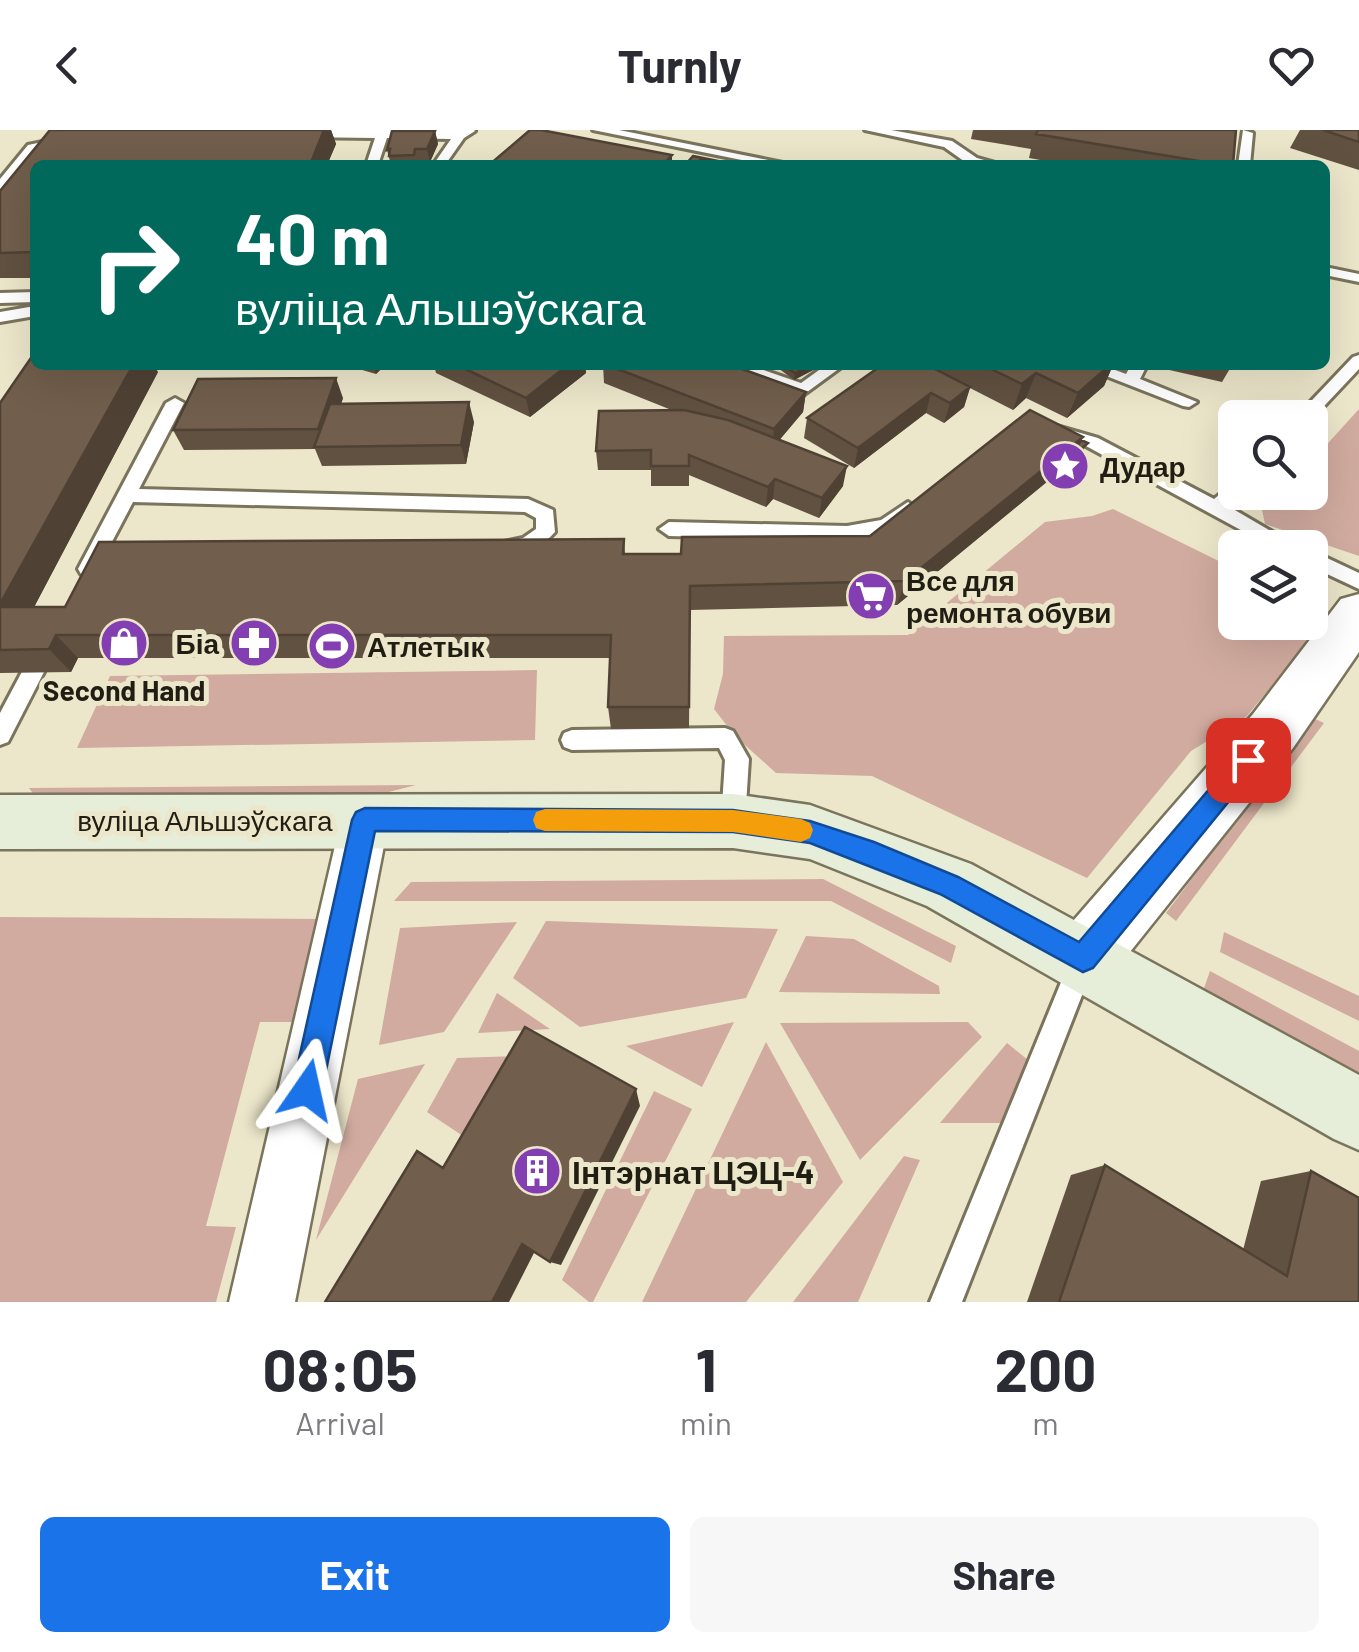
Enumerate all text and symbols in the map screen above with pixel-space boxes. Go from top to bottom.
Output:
icon: back [40,38,95,93]
text: Turnly [617,38,742,92]
icon: heart [1264,38,1319,93]
text: 40 m [235,195,390,279]
icon: right [70,200,200,330]
text: вуліца Альшэўскага [235,280,645,334]
map controls [1218,400,1328,640]
button: search [1218,400,1328,510]
place icon: Дудар [1039,440,1091,492]
place label: Дудар [1100,449,1186,483]
button: layers [1218,530,1328,640]
place label: Все для ремонта обуви [906,563,1112,629]
supermarket icon: Все для ремонта обуви [845,570,897,622]
shop icon: Second Hand [98,617,150,669]
pharmacy icon: Біа [228,617,280,669]
sports icon: Атлетык [306,620,358,672]
place label: Біа [176,626,219,660]
place label: Атлетык [367,629,485,663]
place label: Second Hand [43,673,205,707]
pin [1206,718,1291,803]
icon: arrive [1221,733,1276,788]
street label: вуліца Альшэўскага [77,803,333,837]
position arrow [255,1038,359,1142]
building icon: Інтэрнат ЦЭЦ-4 [511,1145,563,1197]
place label: Інтэрнат ЦЭЦ-4 [572,1152,814,1191]
text: 08:05 [263,1332,418,1404]
text: 1 [695,1332,717,1404]
text: 200 [994,1332,1096,1404]
text: Arrival [295,1403,385,1441]
text: min [680,1403,732,1441]
text: m [1032,1403,1059,1441]
button: Exit [40,1517,670,1632]
button: Share [690,1517,1319,1632]

